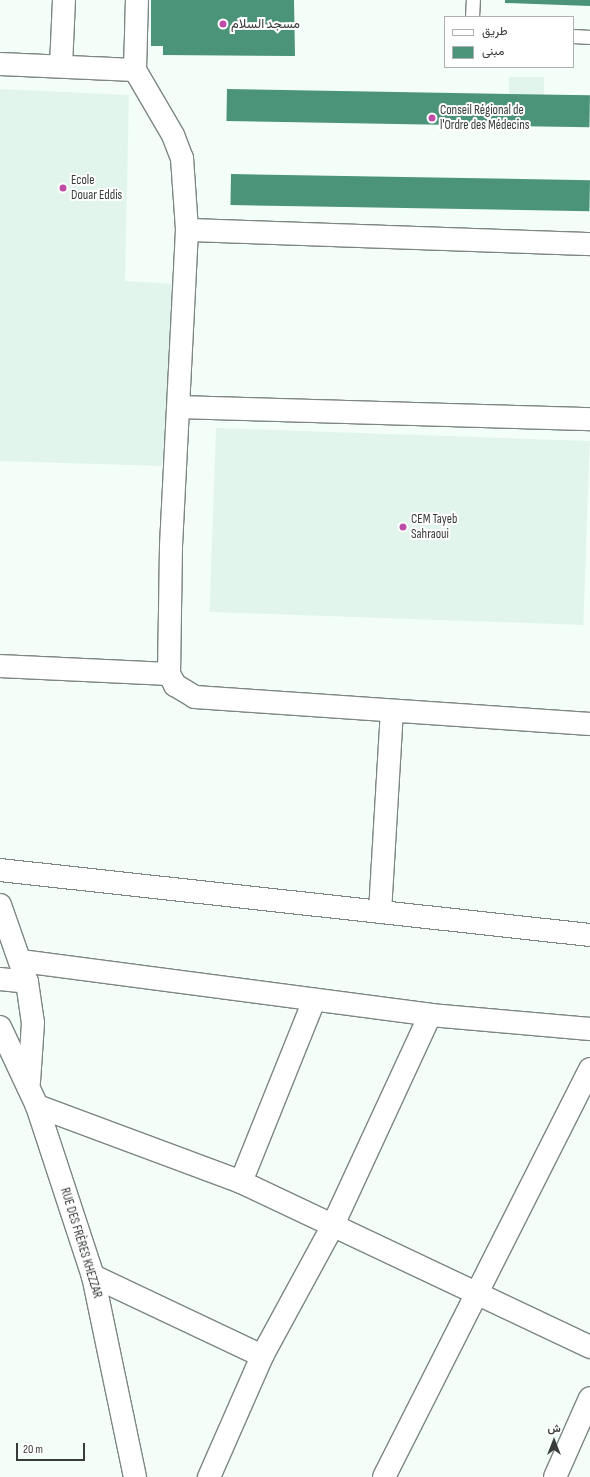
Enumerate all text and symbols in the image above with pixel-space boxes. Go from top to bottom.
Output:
place label: مسجد السلام [231,16,300,32]
legend [444,16,574,68]
marker: مسجد السلام [218,19,228,29]
text: طريق [482,24,507,39]
text: مبنى [482,44,504,59]
place label: Conseil Régional de l'Ordre des Médecins [440,103,529,134]
marker: Conseil Régional de l'Ordre des Médecins [427,113,437,123]
place label: Ecole Douar Eddis [71,173,122,204]
marker: Ecole Douar Eddis [58,183,68,193]
place label: CEM Tayeb Sahraoui [411,512,457,543]
marker: CEM Tayeb Sahraoui [398,522,408,532]
street label: RUE DES FRÈRES KHEZZAR [57,1186,105,1300]
north arrow [534,1421,574,1461]
text: ش [547,1422,561,1435]
scale bar [18,1435,87,1461]
text: 20 m [23,1442,43,1457]

